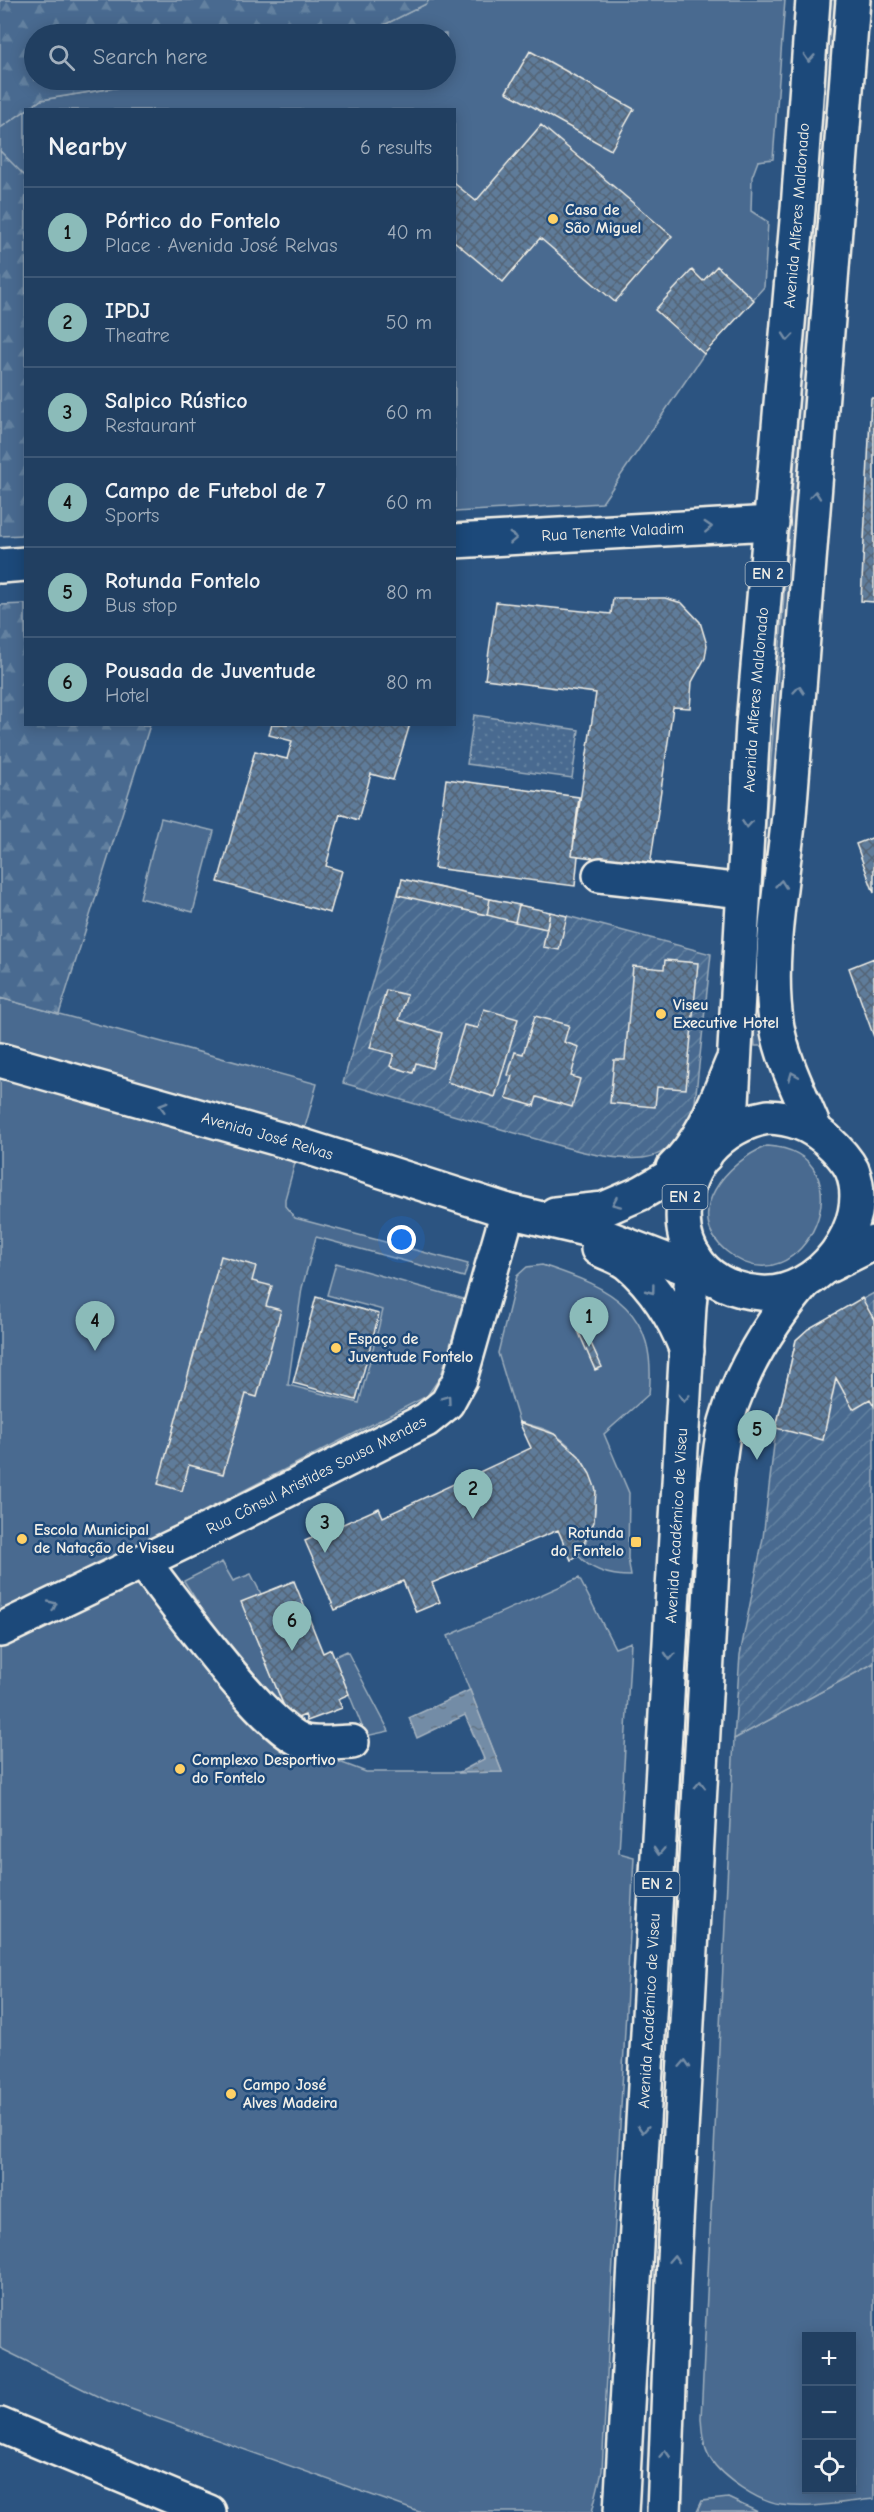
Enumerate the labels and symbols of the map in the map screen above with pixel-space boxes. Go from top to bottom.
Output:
one-way arrow [803,54,816,63]
street label: Avenida Alferes Maldonado [780,122,813,309]
place label: Casa de São Miguel [565,201,641,237]
marker: Casa de São Miguel [546,212,560,226]
one-way arrow [781,332,794,341]
one-way arrow [808,491,821,500]
street label: Rua Tenente Valadim [541,519,685,545]
one-way arrow [703,520,712,533]
one-way arrow [508,531,517,544]
road number: EN 2 [746,562,790,586]
street label: Avenida Alferes Maldonado [740,606,772,793]
one-way arrow [792,685,805,694]
one-way arrow [741,819,754,828]
one-way arrow [774,879,787,889]
place label: Viseu Executive Hotel [673,996,779,1032]
marker: Viseu Executive Hotel [654,1007,668,1021]
one-way arrow [788,1071,800,1082]
one-way arrow [158,1101,169,1113]
street label: Avenida José Relvas [200,1109,336,1164]
road number: EN 2 [662,1185,708,1209]
one-way arrow [612,1196,623,1208]
your location [387,1225,416,1254]
one-way arrow [644,1283,655,1294]
pin: 1 [570,1298,608,1347]
pin: 4 [76,1302,115,1351]
place label: Espaço de Juventude Fontelo [348,1330,473,1366]
marker: Espaço de Juventude Fontelo [329,1341,343,1355]
one-way arrow [440,1394,451,1405]
one-way arrow [678,1394,691,1403]
pin: 5 [738,1410,777,1460]
street label: Rua Cônsul Aristides Sousa Mendes [203,1412,430,1538]
street label: Avenida Académico de Viseu [662,1427,691,1624]
pin: 2 [454,1470,492,1519]
pin: 3 [306,1504,344,1553]
place label: Escola Municipal de Natação de Viseu [34,1521,174,1557]
place label: Rotunda do Fontelo [551,1524,624,1560]
marker: Escola Municipal de Natação de Viseu [15,1532,29,1546]
marker: Rotunda do Fontelo [629,1535,643,1549]
one-way arrow [46,1600,57,1612]
pin: 6 [272,1602,312,1651]
one-way arrow [663,1651,676,1660]
place label: Complexo Desportivo do Fontelo [192,1751,336,1787]
marker: Complexo Desportivo do Fontelo [173,1762,187,1776]
one-way arrow [694,1781,707,1790]
one-way arrow [653,1846,666,1855]
road number: EN 2 [634,1872,680,1896]
street label: Avenida Académico de Viseu [635,1913,664,2109]
one-way arrow [678,2060,691,2069]
place label: Campo José Alves Madeira [243,2076,338,2112]
marker: Campo José Alves Madeira [224,2087,238,2101]
one-way arrow [637,2125,650,2134]
one-way arrow [667,2254,680,2263]
one-way arrow [659,2449,672,2458]

